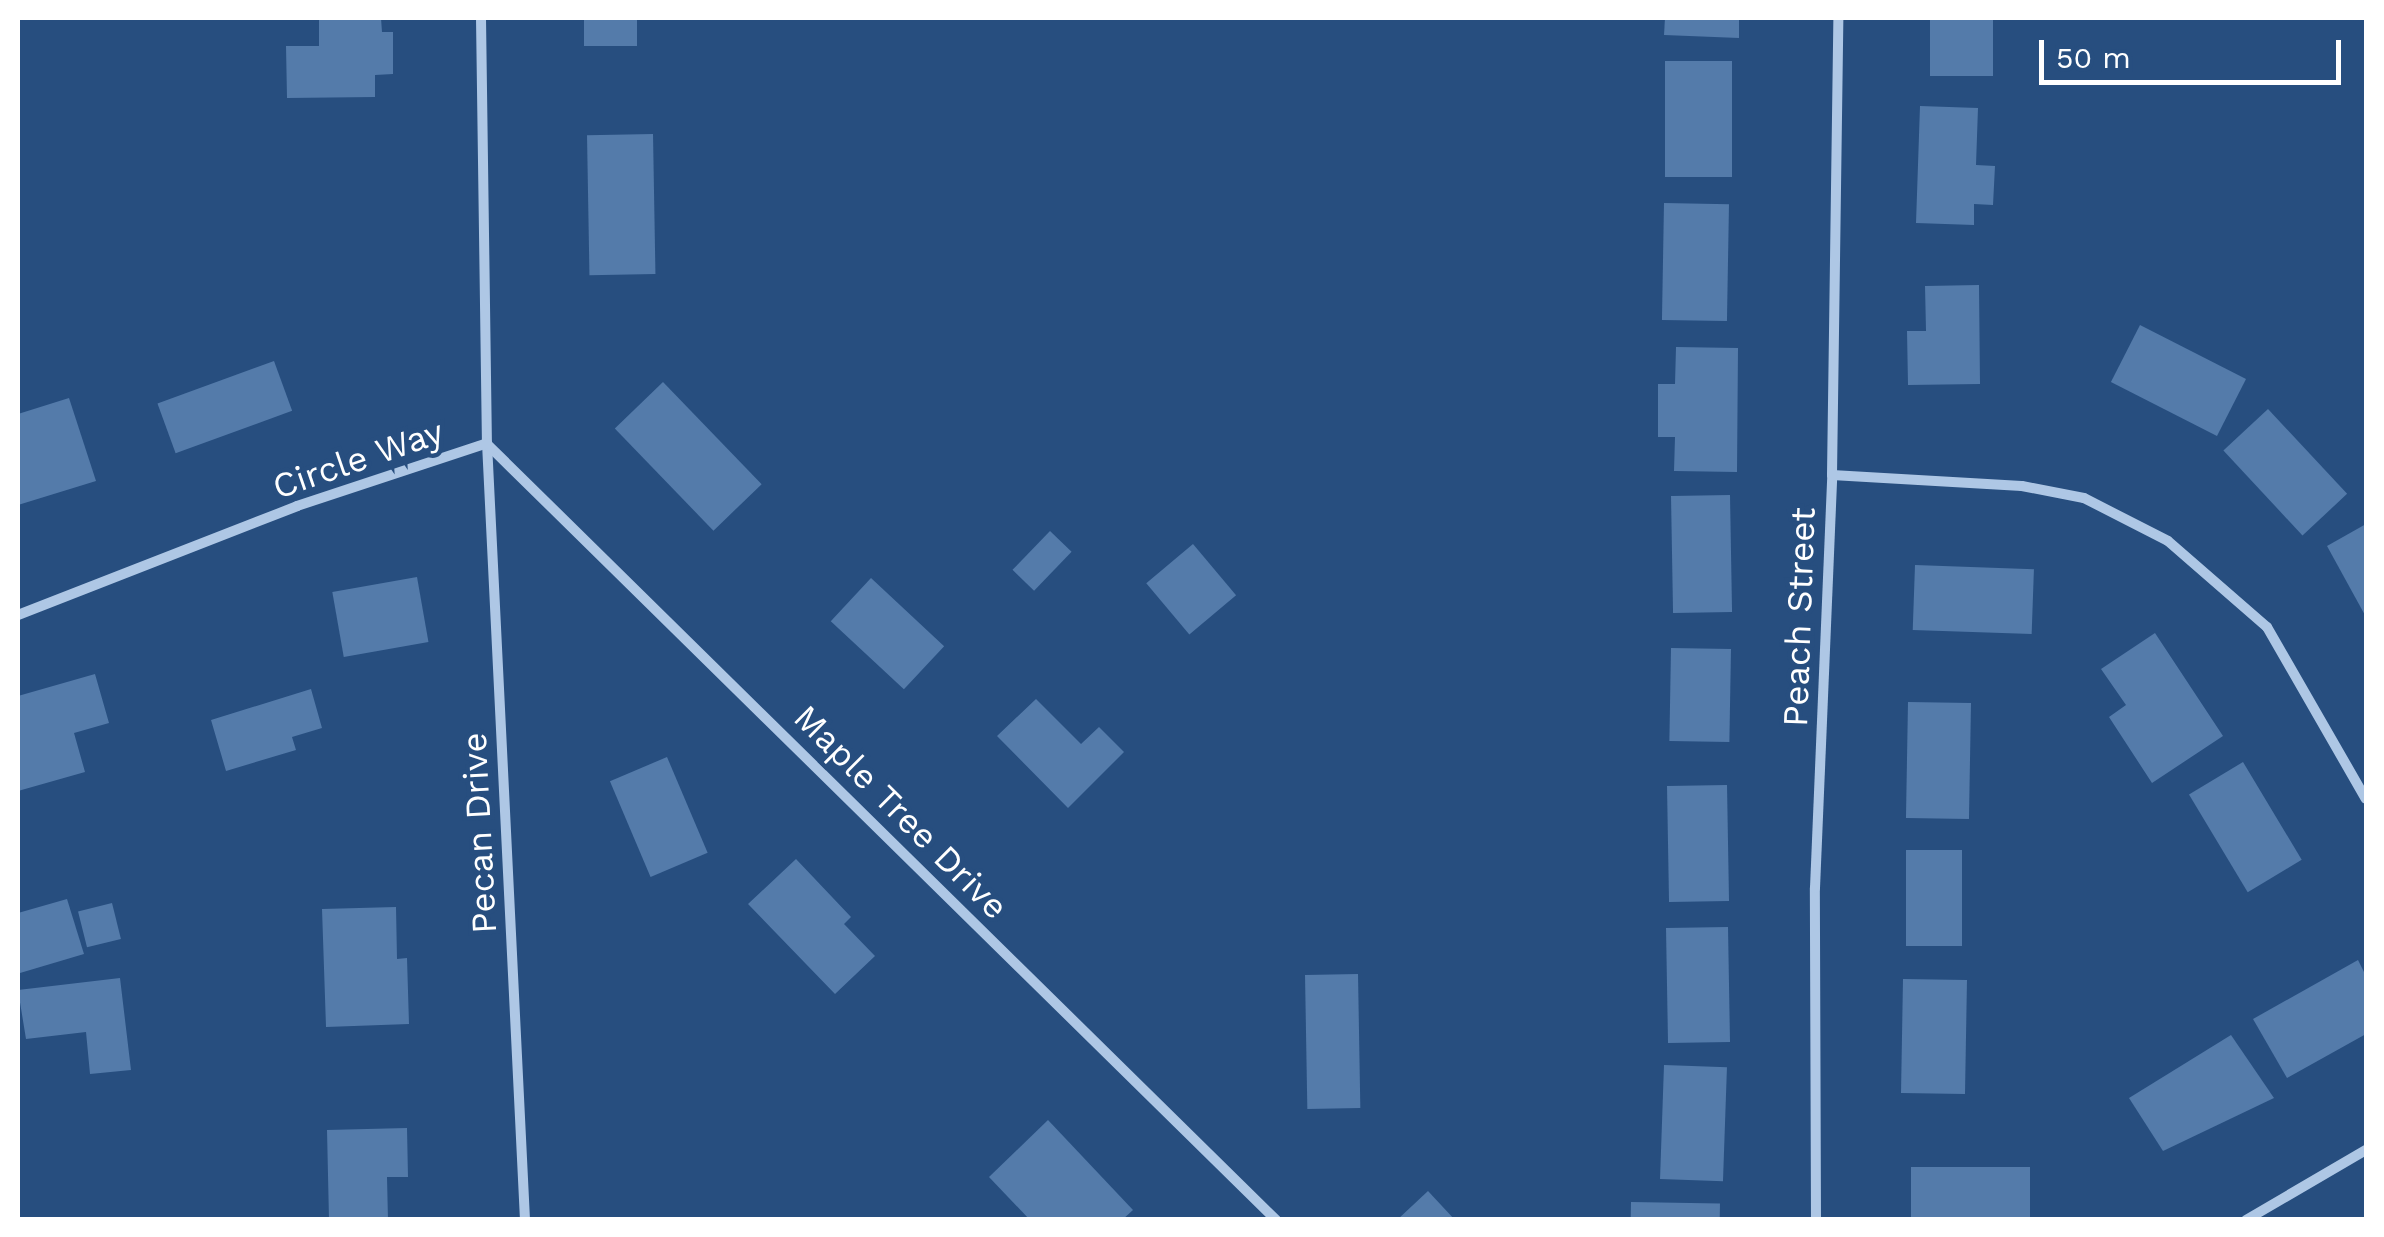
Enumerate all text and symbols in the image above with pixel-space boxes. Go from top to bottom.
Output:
scale bar [2044,20,2346,82]
text: 50 m [2056,40,2131,75]
street label: Circle Way [267,410,449,508]
street label: Peach Street [1774,507,1824,727]
street label: Maple Tree Drive [785,696,1017,928]
street label: Pecan Drive [453,731,505,935]

